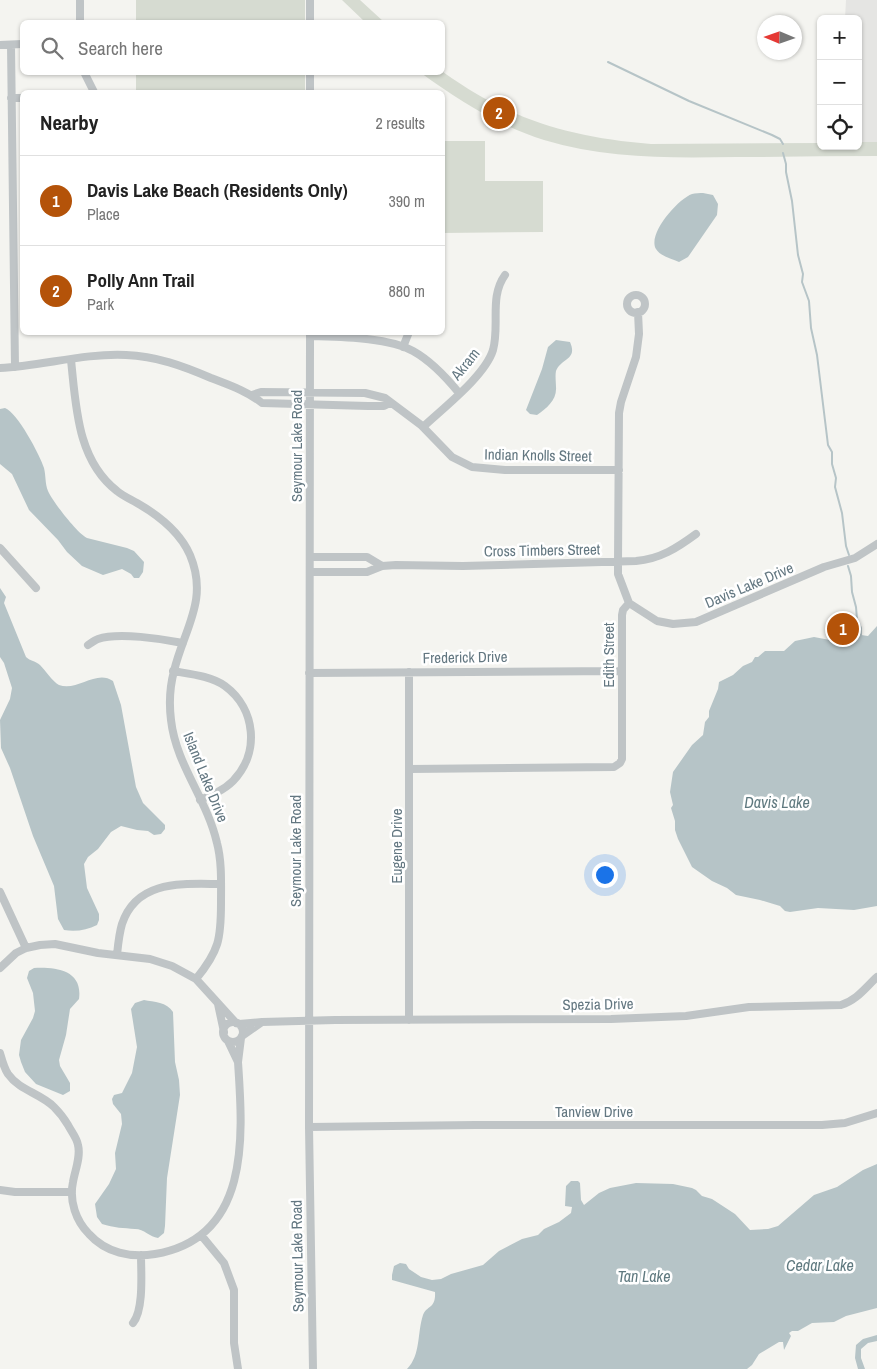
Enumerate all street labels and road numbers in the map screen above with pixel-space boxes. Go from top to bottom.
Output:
street label: Akram [445,344,484,385]
street label: Seymour Lake Road [286,390,307,502]
street label: Indian Knolls Street [484,444,592,466]
street label: Cross Timbers Street [484,538,601,562]
street label: Davis Lake Drive [701,557,797,613]
street label: Edith Street [598,622,619,687]
street label: Frederick Drive [422,646,508,668]
street label: Island Lake Drive [178,729,234,825]
street label: Seymour Lake Road [285,795,306,907]
street label: Eugene Drive [386,808,407,884]
street label: Spezia Drive [562,993,634,1015]
street label: Tanview Drive [555,1101,633,1122]
street label: Seymour Lake Road [286,1200,308,1312]

